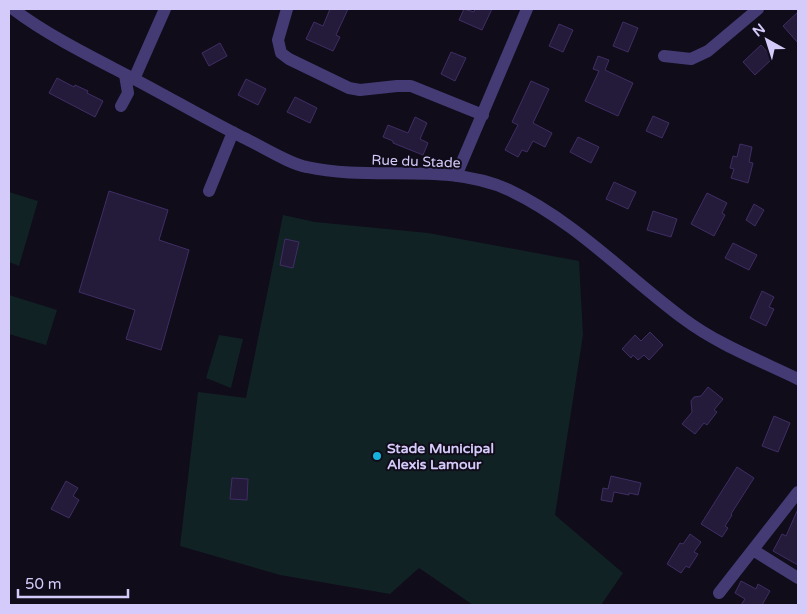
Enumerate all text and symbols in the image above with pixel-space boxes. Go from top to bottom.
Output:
north arrow [742,15,792,65]
text: N [749,20,769,40]
street label: Rue du Stade [371,151,461,172]
place label: Stade Municipal Alexis Lamour [387,440,494,473]
marker: Stade Municipal Alexis Lamour [371,450,383,462]
scale bar [18,566,128,598]
text: 50 m [25,575,62,593]

